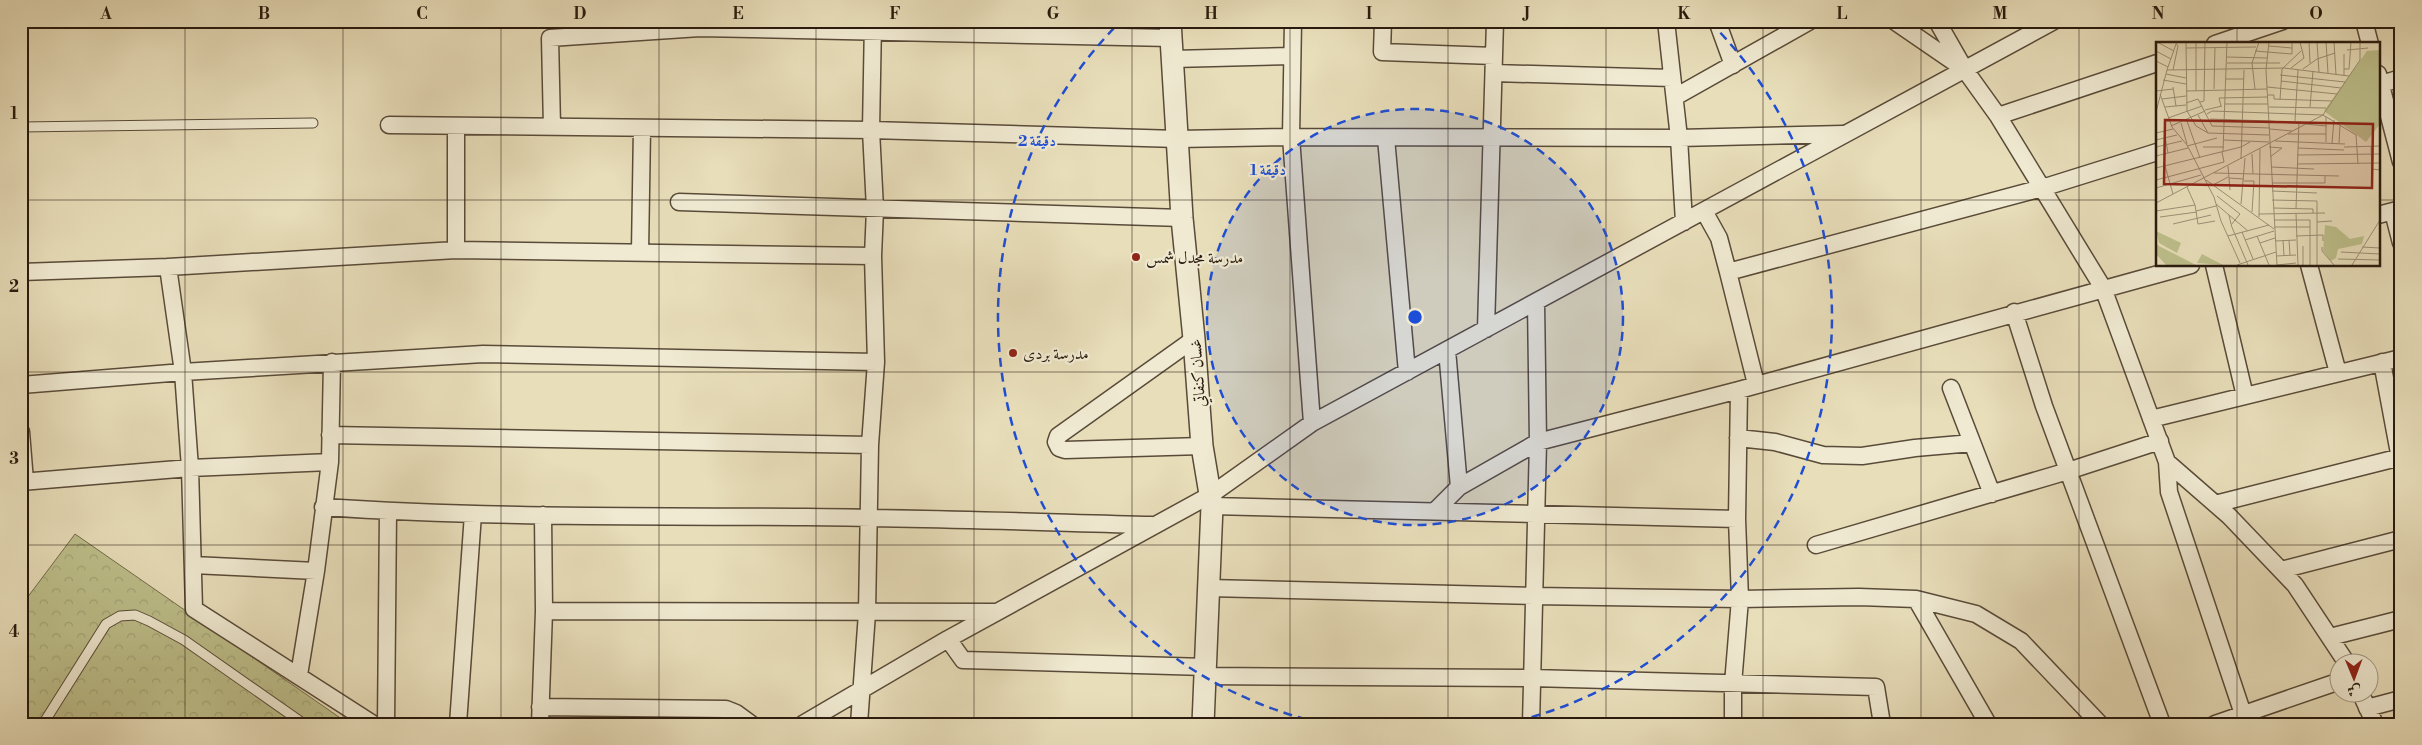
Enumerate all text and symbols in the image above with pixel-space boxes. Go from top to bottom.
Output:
text: A [99,4,112,24]
text: B [258,4,270,24]
text: C [416,4,428,24]
text: D [574,4,587,24]
text: E [732,4,744,24]
text: F [889,4,901,24]
text: G [1047,4,1060,24]
text: H [1204,4,1218,24]
text: I [1366,4,1372,24]
text: J [1522,4,1530,24]
text: K [1678,4,1692,24]
text: L [1837,4,1848,24]
text: M [1993,4,2008,24]
text: N [2152,4,2165,24]
text: O [2309,4,2323,24]
inset map [2156,42,2380,266]
text: 1 [10,104,18,124]
text: 2 دقيقة [1018,132,1056,151]
text: 1 دقيقة [1250,161,1286,180]
place label: مدرسة مجدل شمس [1146,248,1243,268]
marker: مدرسة مجدل شمس [1130,251,1142,263]
text: 2 [9,277,19,297]
centre of rings [1406,308,1424,326]
street label: غسان كنفاتي [1186,338,1212,408]
place label: مدرسة بردى [1023,344,1089,364]
marker: مدرسة بردى [1007,347,1019,359]
text: 3 [9,449,19,469]
text: 4 [9,622,20,642]
north arrow [2330,652,2380,702]
text: ش [2347,681,2361,699]

